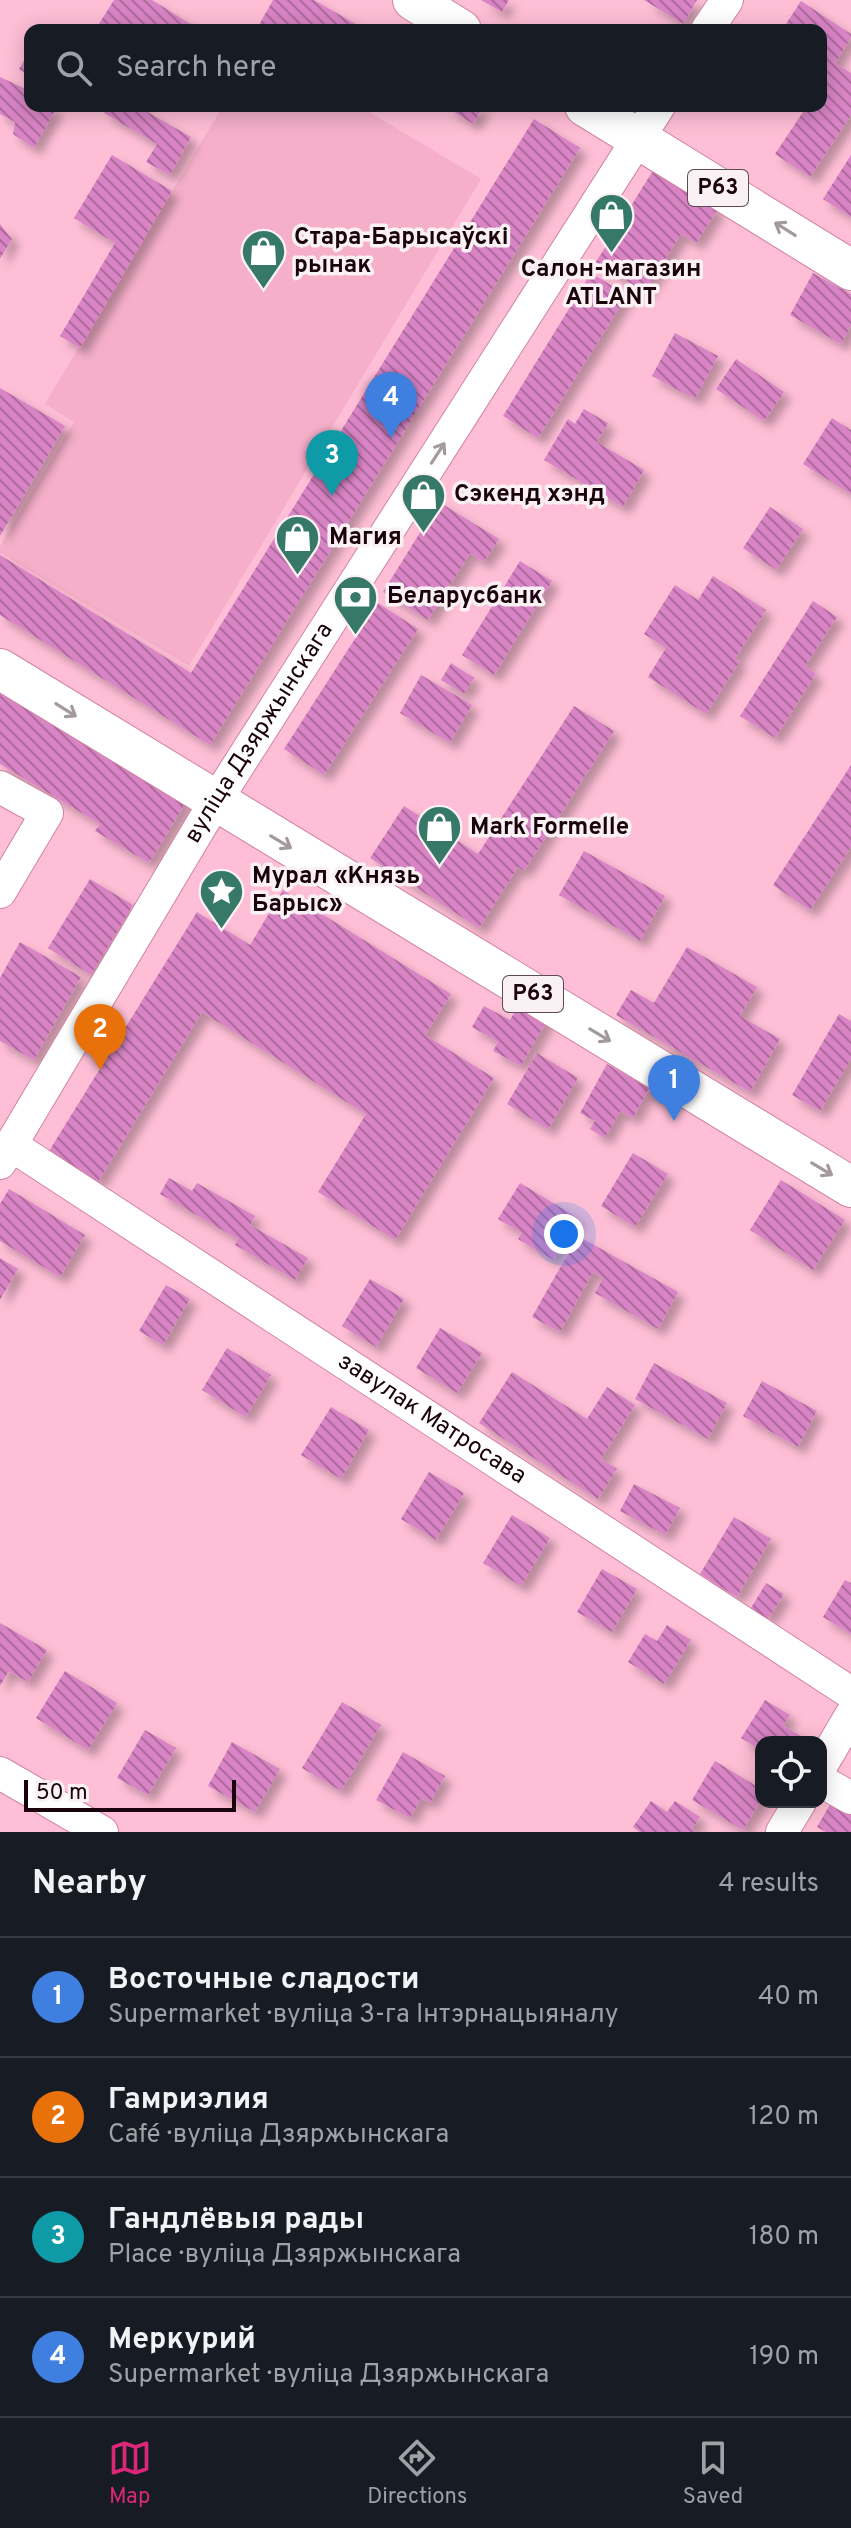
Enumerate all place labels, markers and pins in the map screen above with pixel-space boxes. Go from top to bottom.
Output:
shop icon: Салон-магазин ATLANT [587,192,635,255]
place label: Стара-Барысаўскі рынак [294,223,508,281]
shop icon: Стара-Барысаўскі рынак [239,228,287,291]
place label: Салон-магазин ATLANT [521,255,701,313]
pin: 4 [365,372,417,438]
pin: 3 [306,430,358,496]
shop icon: Сэкенд хэнд [399,471,447,534]
place label: Сэкенд хэнд [454,480,605,510]
shop icon: Магия [274,514,322,577]
place label: Магия [329,523,402,553]
bank icon: Беларусбанк [332,573,380,636]
place label: Беларусбанк [387,582,543,612]
shop icon: Mark Formelle [415,804,463,867]
place label: Mark Formelle [470,813,629,843]
place label: Мурал «Князь Барыс» [252,862,420,920]
place icon: Мурал «Князь Барыс» [197,867,245,930]
pin: 2 [74,1004,126,1070]
pin: 1 [648,1055,700,1121]

